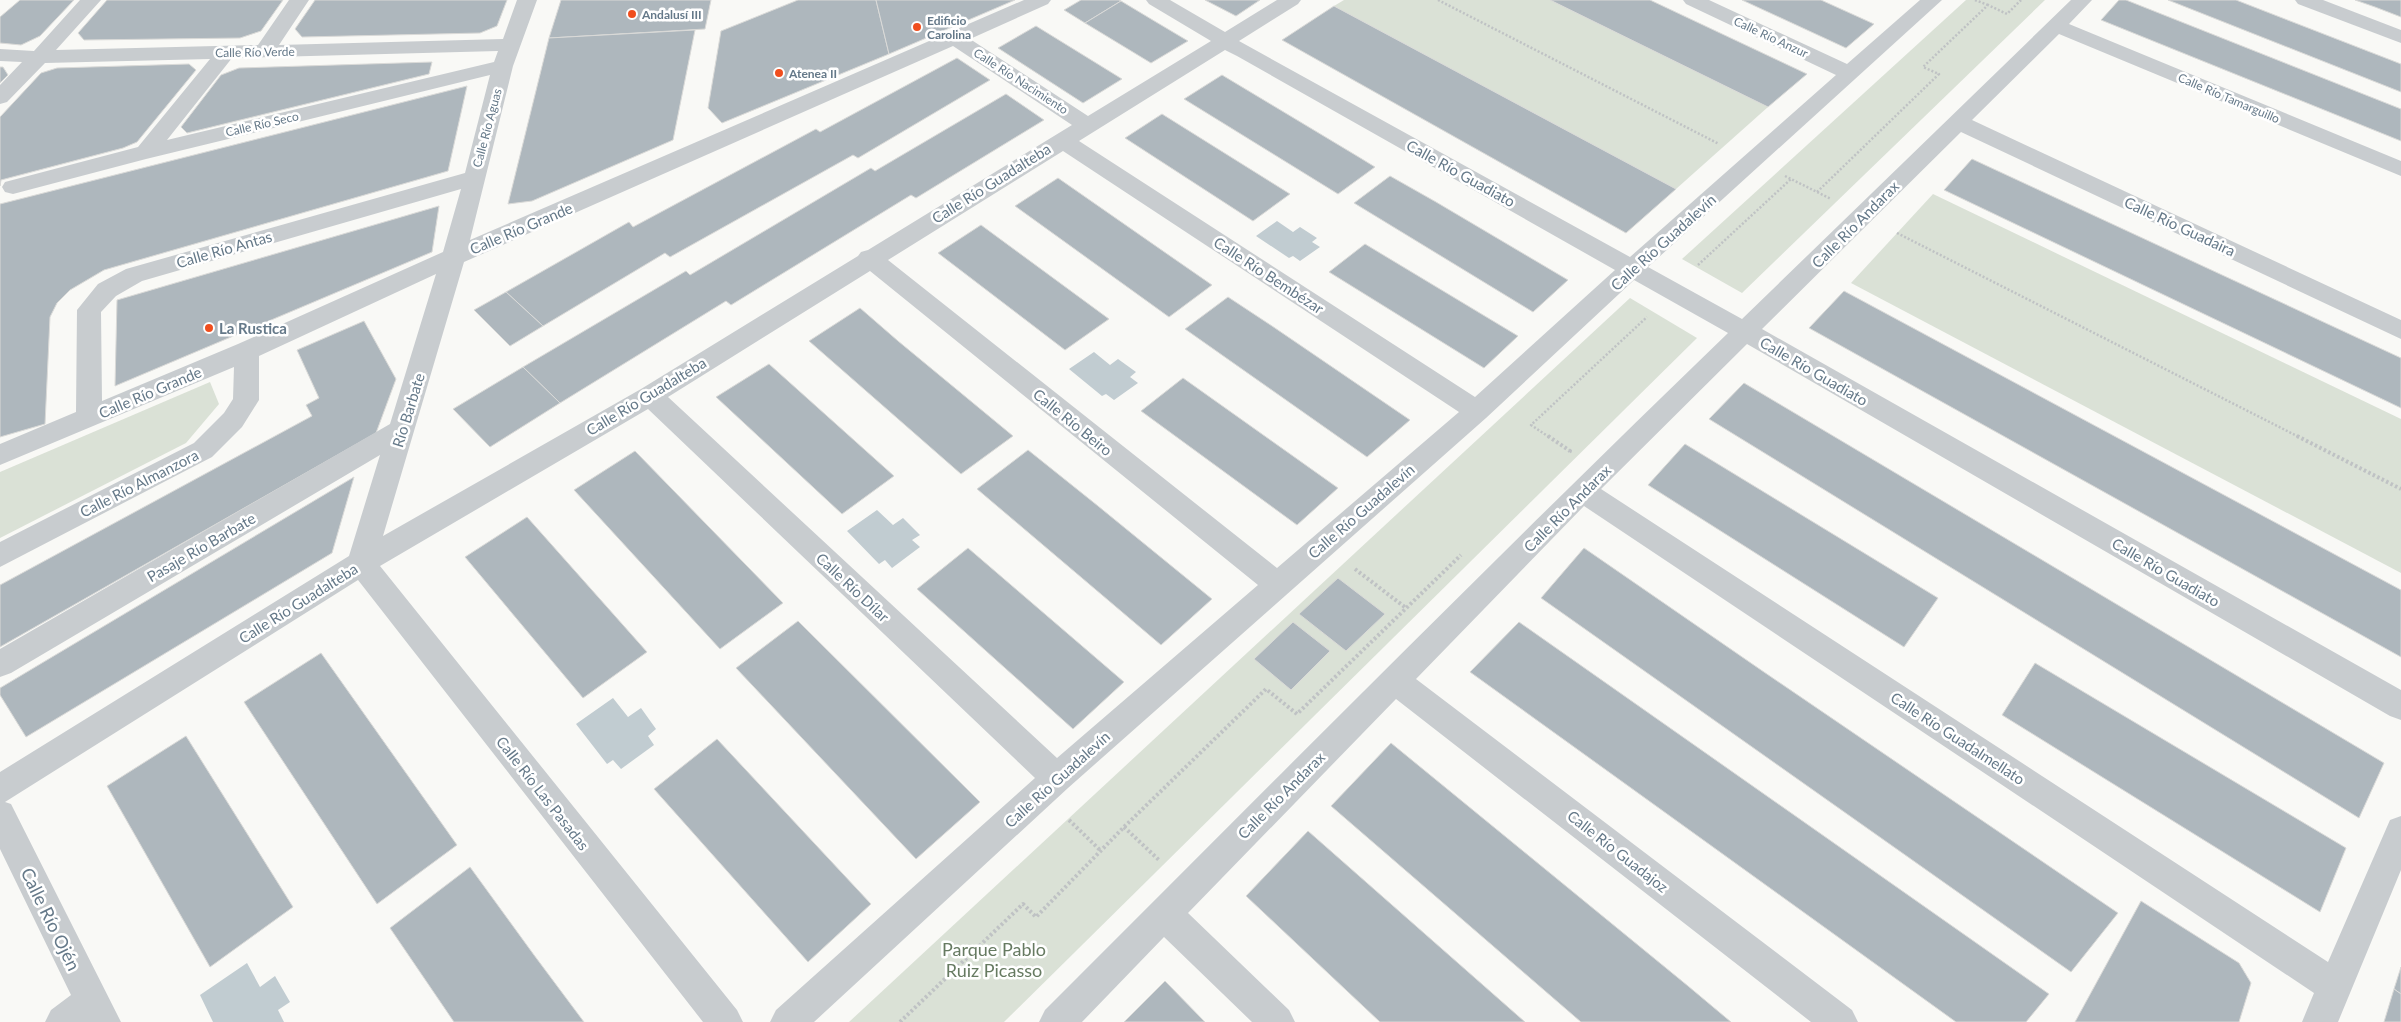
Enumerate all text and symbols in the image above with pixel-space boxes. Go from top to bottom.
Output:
place label: Andalusí III [641,7,702,22]
marker: Andalusí III [626,8,638,20]
place label: Edificio Carolina [927,13,971,42]
street label: Calle Río Anzur [1732,13,1811,61]
marker: Edificio Carolina [911,21,923,33]
street label: Calle Río Verde [215,44,295,60]
street label: Calle Río Nacimiento [971,45,1071,117]
place label: Atenea II [788,66,837,81]
marker: Atenea II [773,67,785,79]
street label: Calle Río Tamarguillo [2176,70,2282,126]
street label: Calle Río Aguas [469,87,505,169]
street label: Calle Río Seco [224,108,300,140]
street label: Calle Río Guadiato [1404,136,1518,210]
street label: Calle Río Guadalteba [928,139,1054,227]
street label: Calle Río Andarax [1808,176,1903,271]
street label: Calle Río Guadalevín [1607,190,1719,294]
street label: Calle Río Guadaira [2122,192,2238,260]
street label: Calle Río Grande [467,198,575,258]
street label: Calle Río Antas [174,227,274,271]
street label: Calle Río Bembézar [1211,233,1328,318]
place label: La Rustica [219,319,287,337]
marker: La Rustica [203,322,215,334]
street label: Calle Río Guadiato [1757,333,1871,409]
street label: Calle Río Guadalteba [583,353,709,439]
street label: Calle Río Grande [96,362,204,422]
street label: Río Barbate [388,371,428,449]
street label: Calle Río Beiro [1030,385,1116,459]
street label: Calle Río Almanzora [77,445,201,521]
street label: Calle Río Guadalevín [1304,460,1418,562]
street label: Calle Río Andarax [1520,460,1615,555]
street label: Pasaje Río Barbate [144,509,259,585]
street label: Calle Río Guadiato [2109,534,2223,610]
street label: Calle Río Dílar [813,549,894,626]
street label: Calle Río Guadalteba [235,559,361,647]
street label: Calle Río Guadalmellato [1888,688,2028,788]
street label: Calle Río Guadalevín [1001,727,1113,831]
street label: Calle Río Las Pasadas [493,732,593,854]
street label: Calle Río Andarax [1234,747,1329,842]
street label: Calle Río Guadajoz [1564,806,1672,896]
street label: Calle Río Ojén [17,864,85,974]
park label: Parque Pablo Ruiz Picasso [942,938,1046,981]

